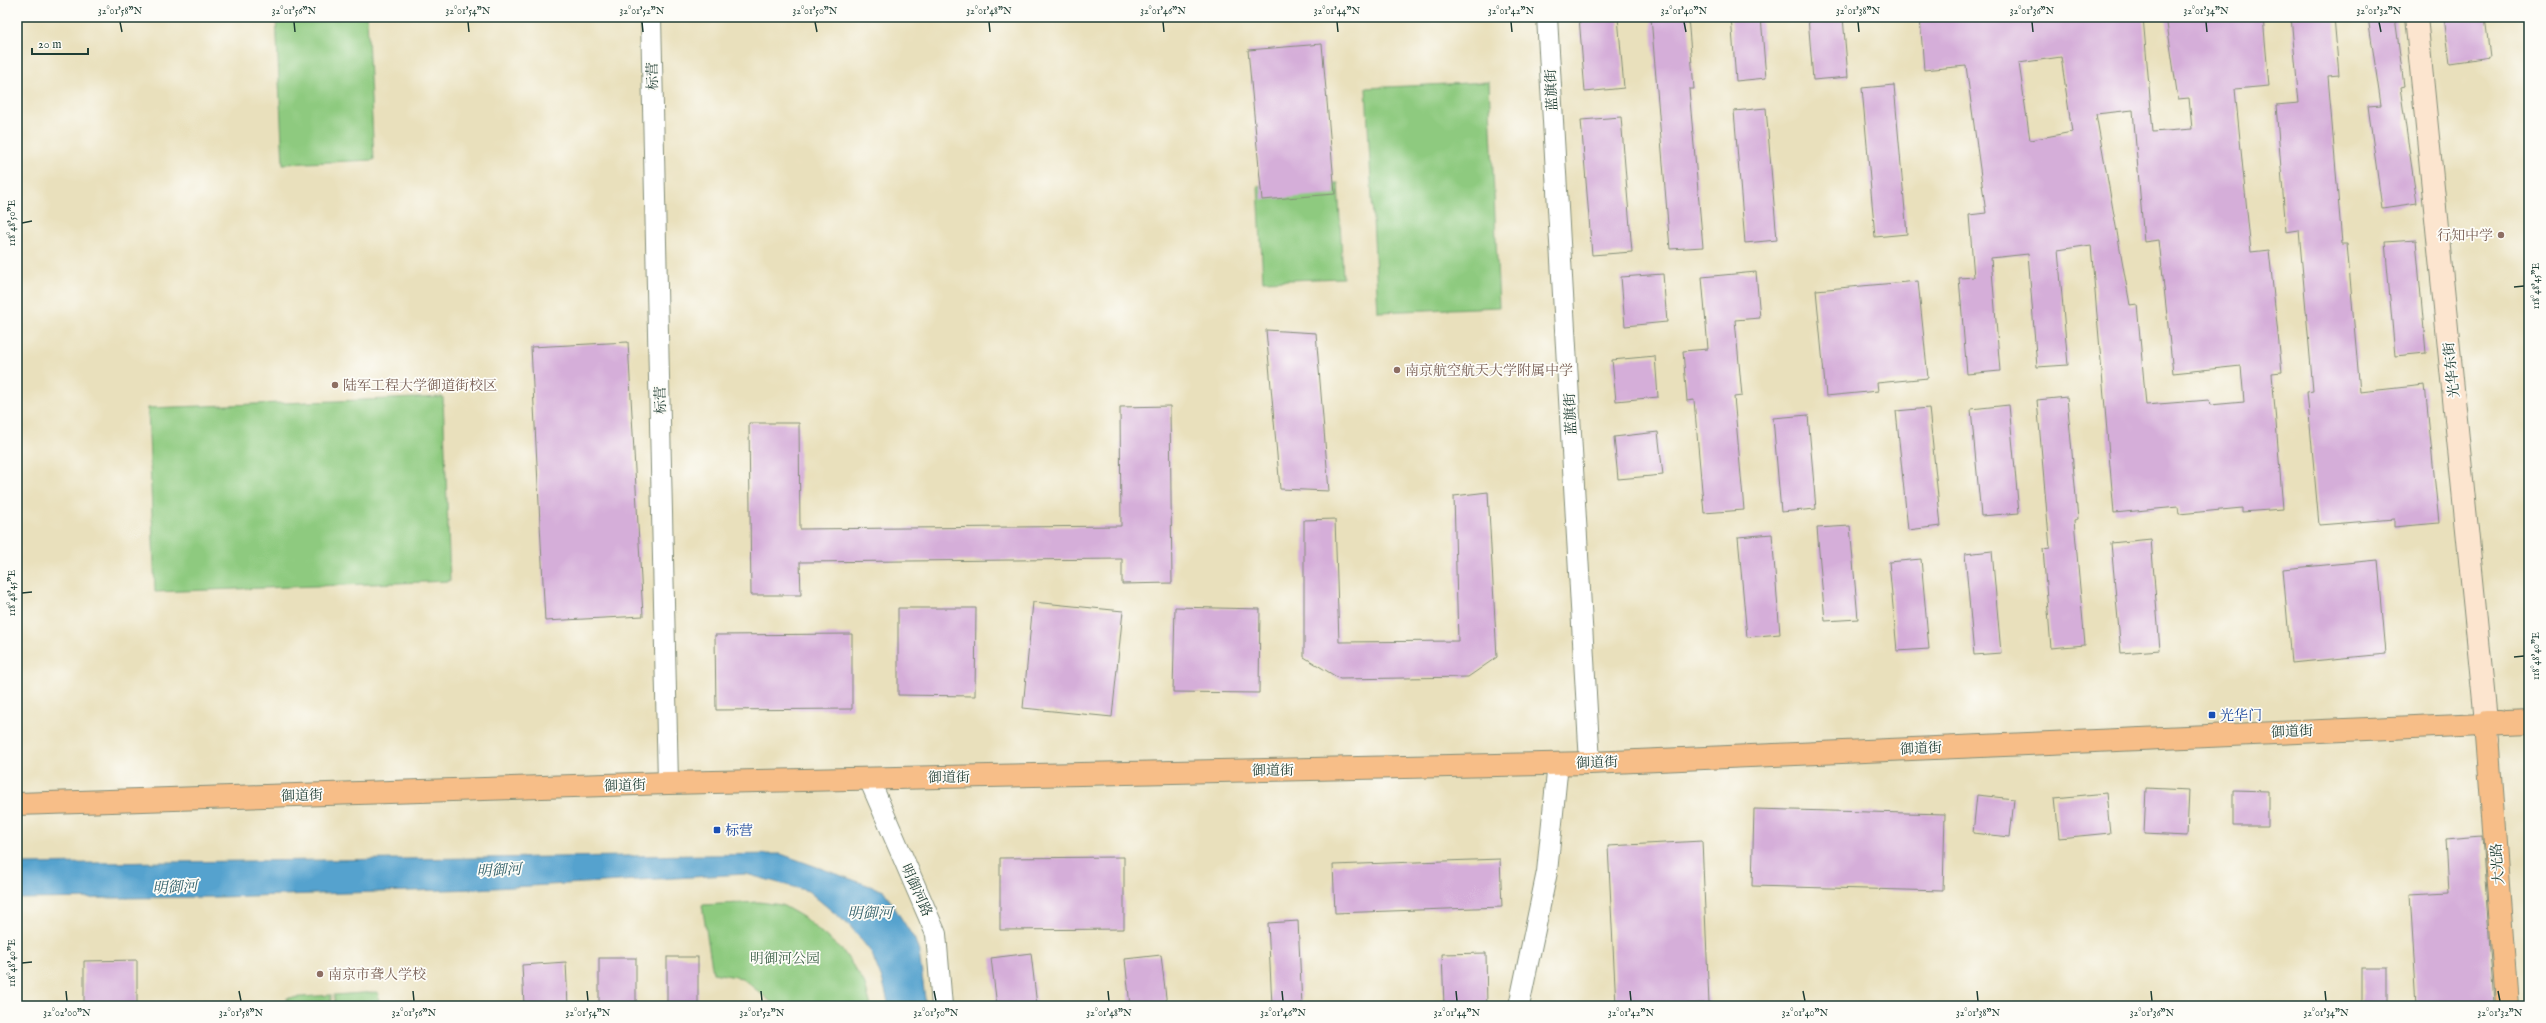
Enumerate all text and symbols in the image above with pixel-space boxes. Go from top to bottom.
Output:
text: 32°01'58"N [98,5,142,18]
text: 32°01'56"N [272,5,317,18]
text: 32°01'54"N [445,5,491,18]
text: 32°01'52"N [620,5,665,18]
text: 32°01'50"N [792,5,838,18]
text: 32°01'48"N [966,5,1012,18]
text: 32°01'46"N [1140,5,1186,18]
text: 32°01'44"N [1314,5,1361,18]
text: 32°01'42"N [1488,5,1534,18]
text: 32°01'40"N [1661,5,1708,18]
text: 32°01'38"N [1836,5,1880,18]
text: 32°01'36"N [2010,5,2055,18]
text: 32°01'34"N [2183,5,2229,18]
text: 32°01'32"N [2357,5,2402,18]
scale bar [32,30,88,56]
text: 20 m [38,37,61,52]
street label: 标营 [644,62,662,90]
street label: 蓝旗街 [1542,69,1562,111]
text: 118°48'50"E [6,200,19,246]
place label: 行知中学 [2437,227,2493,245]
marker: 行知中学 [2496,230,2506,240]
text: 118°48'45"E [2530,263,2543,309]
street label: 光华东街 [2440,341,2464,399]
place label: 南京航空航天大学附属中学 [1405,362,1573,380]
marker: 南京航空航天大学附属中学 [1392,365,1402,375]
place label: 陆军工程大学御道街校区 [343,377,497,395]
marker: 陆军工程大学御道街校区 [330,380,340,390]
street label: 标营 [652,386,670,414]
street label: 蓝旗街 [1561,393,1581,435]
text: 118°48'45"E [6,570,19,616]
text: 118°48'40"E [2530,632,2543,680]
place label: 光华门 [2220,707,2262,725]
marker: 光华门 [2207,710,2217,720]
street label: 御道街 [2271,722,2313,742]
street label: 御道街 [1900,739,1942,759]
street label: 御道街 [1576,753,1618,773]
street label: 御道街 [1252,762,1294,780]
street label: 御道街 [928,769,970,787]
street label: 御道街 [604,776,646,796]
street label: 御道街 [281,786,323,806]
place label: 标营 [725,822,753,840]
marker: 标营 [712,825,722,835]
street label: 大光路 [2488,842,2508,886]
water label: 明御河 [476,860,525,881]
street label: 明御河路 [896,861,936,920]
water label: 明御河 [152,877,201,898]
water label: 明御河 [847,904,895,923]
text: 118°48'40"E [6,939,19,987]
park label: 明御河公园 [750,950,820,968]
place label: 南京市聋人学校 [328,966,426,984]
marker: 南京市聋人学校 [315,969,325,979]
text: 32°02'00"N [43,1007,91,1020]
text: 32°01'58"N [219,1007,263,1020]
text: 32°01'56"N [392,1007,437,1020]
text: 32°01'54"N [565,1007,611,1020]
text: 32°01'52"N [740,1007,785,1020]
text: 32°01'50"N [913,1007,959,1020]
text: 32°01'48"N [1086,1007,1132,1020]
text: 32°01'46"N [1260,1007,1306,1020]
text: 32°01'44"N [1434,1007,1481,1020]
text: 32°01'42"N [1608,1007,1654,1020]
text: 32°01'40"N [1782,1007,1829,1020]
text: 32°01'38"N [1956,1007,2000,1020]
text: 32°01'36"N [2130,1007,2175,1020]
text: 32°01'34"N [2303,1007,2349,1020]
text: 32°01'32"N [2478,1007,2523,1020]

